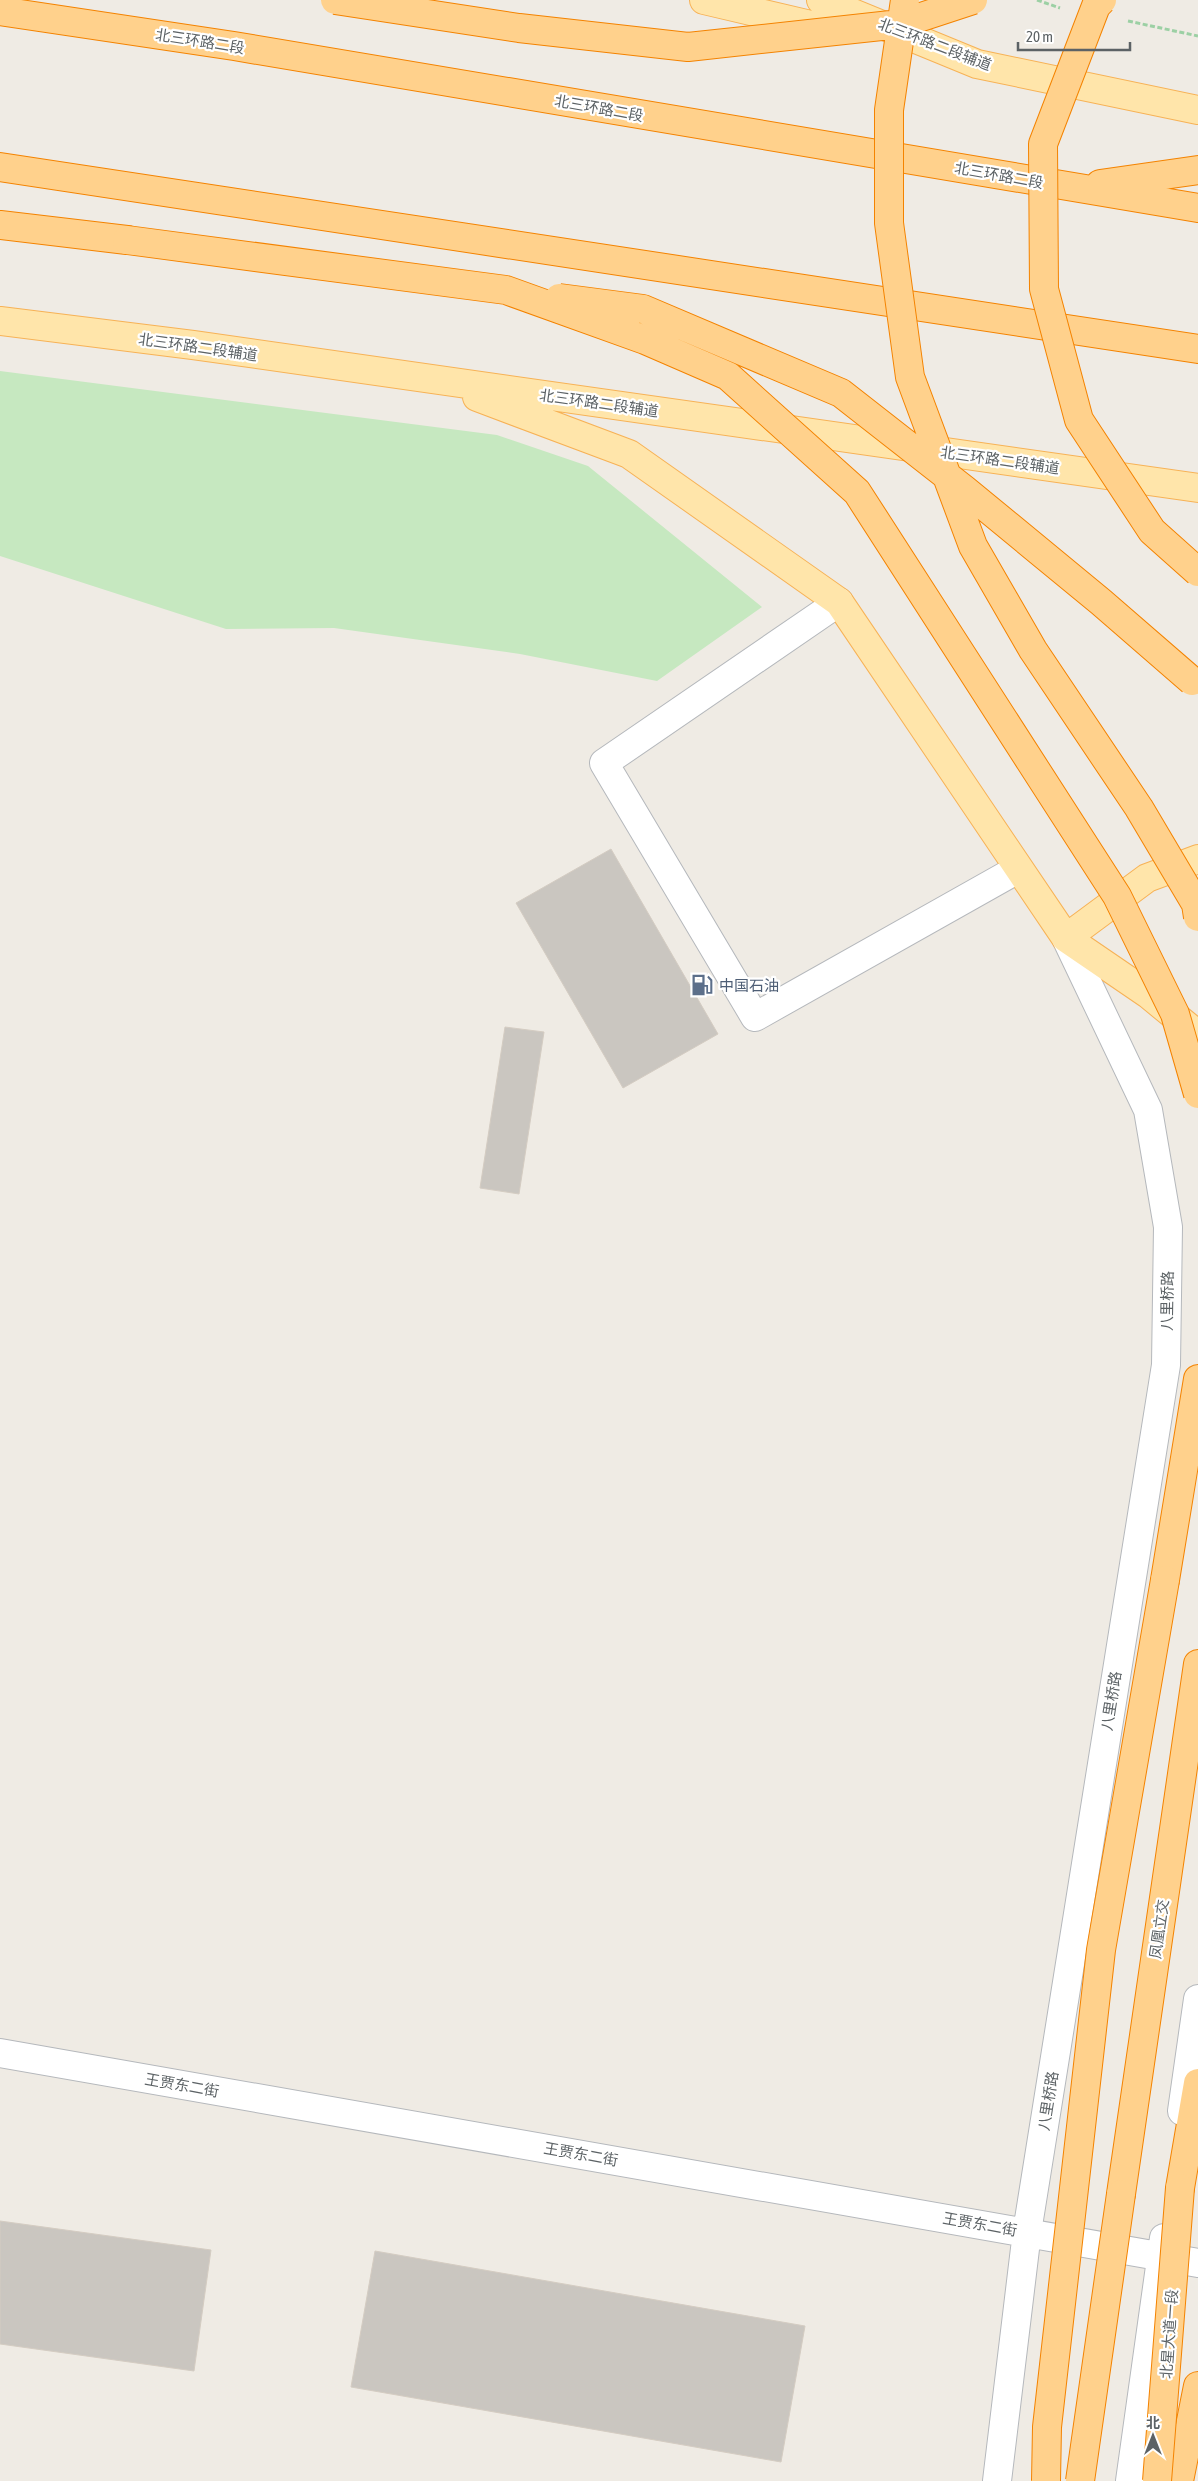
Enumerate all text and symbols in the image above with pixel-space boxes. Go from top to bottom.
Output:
street label: 北三环路二段辅道 [876,15,994,73]
scale bar [1018,20,1130,52]
street label: 北三环路二段 [154,26,246,56]
text: 20 m [1026,28,1053,45]
street label: 北三环路二段 [553,92,645,124]
street label: 北三环路二段 [953,159,1045,191]
street label: 北三环路二段辅道 [137,330,259,364]
street label: 北三环路二段辅道 [538,386,660,420]
street label: 北三环路二段辅道 [939,443,1061,477]
fuel station icon: 中国石油 [689,972,715,998]
place label: 中国石油 [719,977,779,994]
street label: 八里桥路 [1158,1271,1176,1331]
street label: 八里桥路 [1098,1670,1124,1732]
street label: 凤凰立交 [1146,1898,1172,1960]
street label: 王贾东二街 [144,2070,220,2100]
street label: 八里桥路 [1035,2070,1061,2132]
street label: 王贾东二街 [543,2139,619,2169]
street label: 王贾东二街 [942,2209,1018,2239]
street label: 北星大道一段 [1157,2289,1181,2379]
north arrow [1128,2411,1178,2461]
text: 北 [1146,2415,1160,2431]

